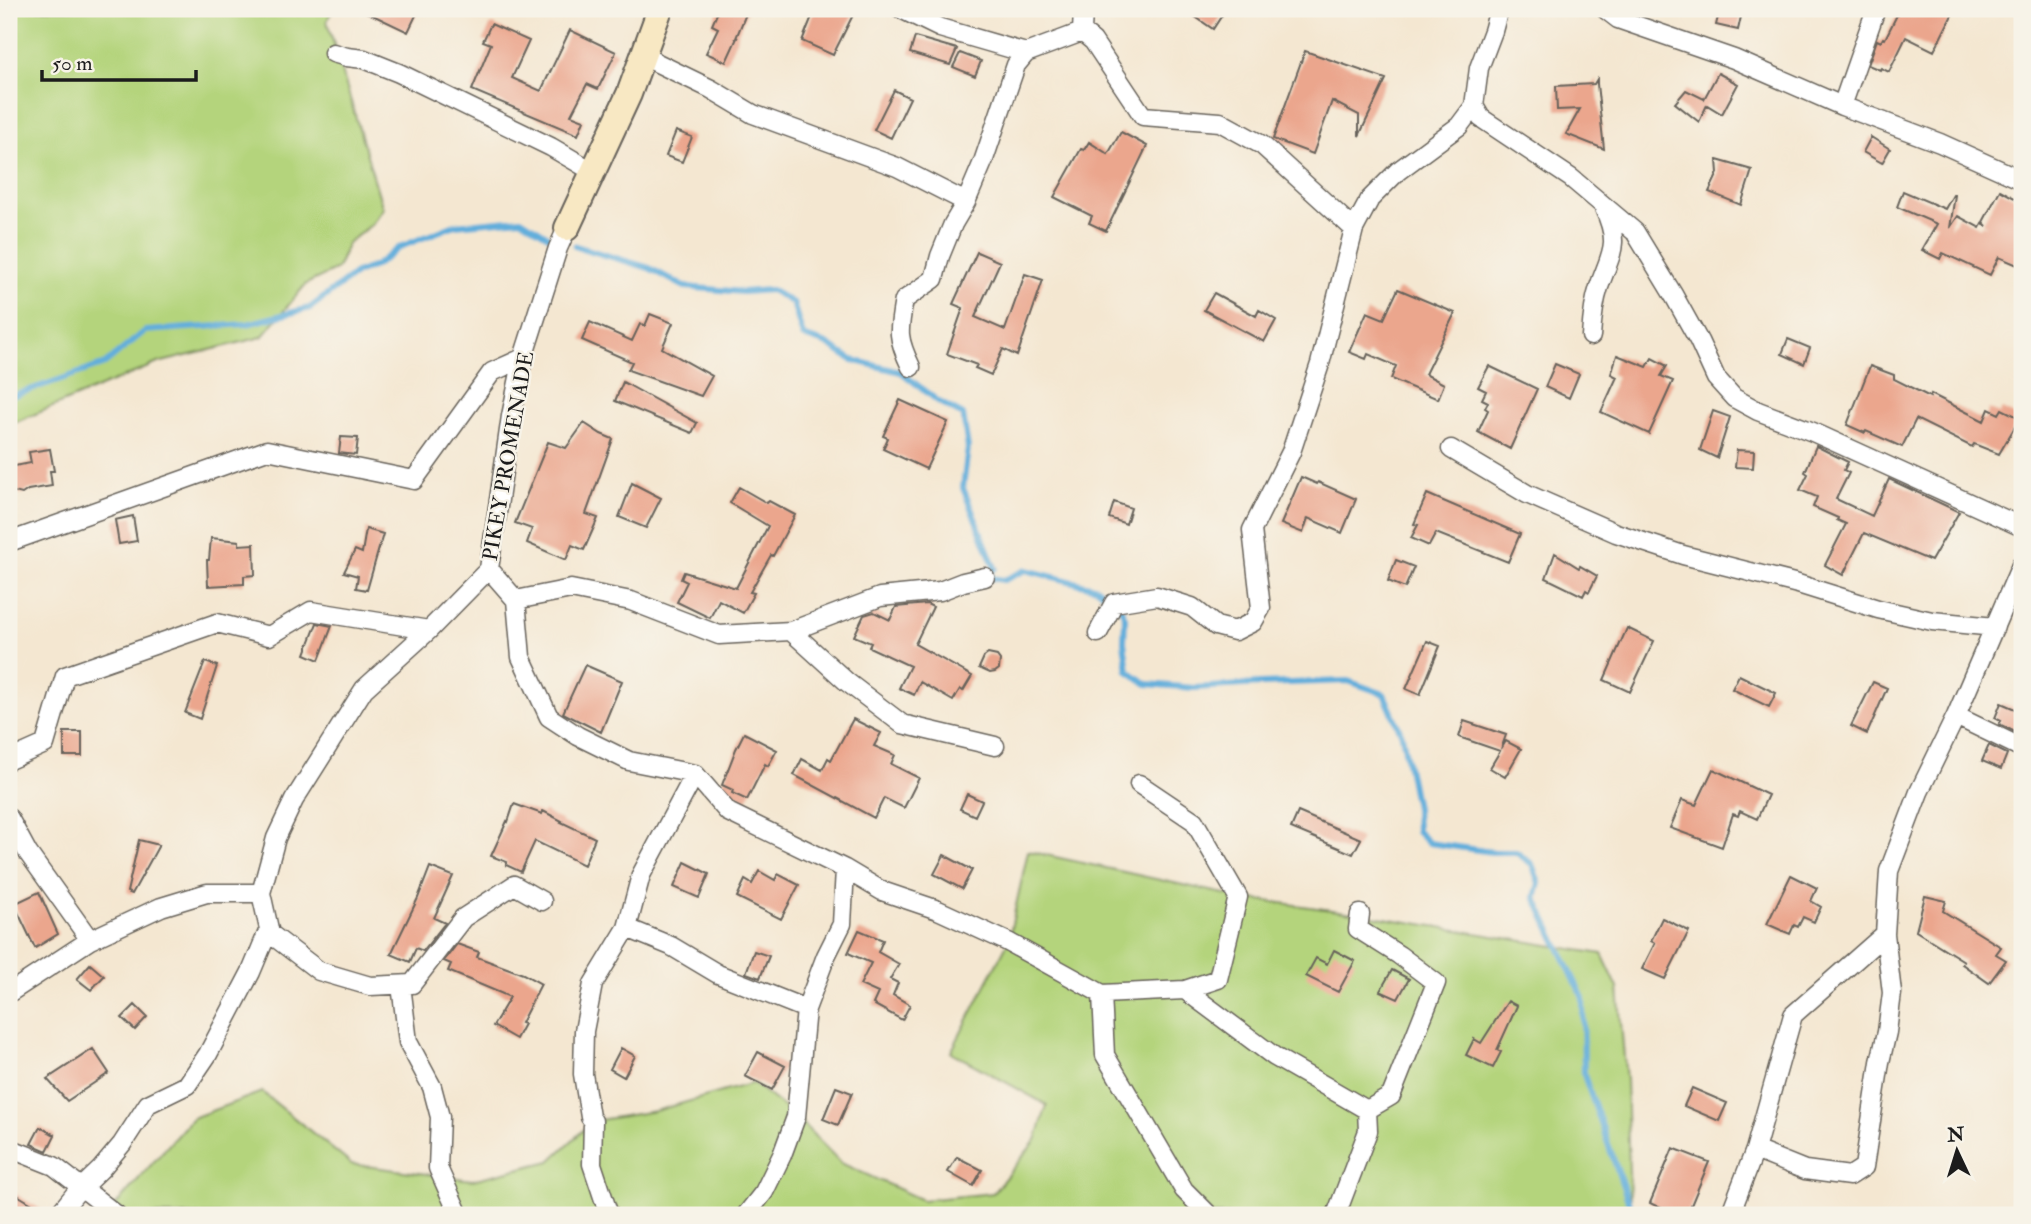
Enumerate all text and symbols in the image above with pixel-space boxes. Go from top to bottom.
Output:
scale bar [42,38,196,82]
text: 50 m [52,50,93,77]
street label: PIKEY PROMENADE [477,349,540,563]
north arrow [1923,1116,1993,1186]
text: N [1946,1122,1966,1148]

